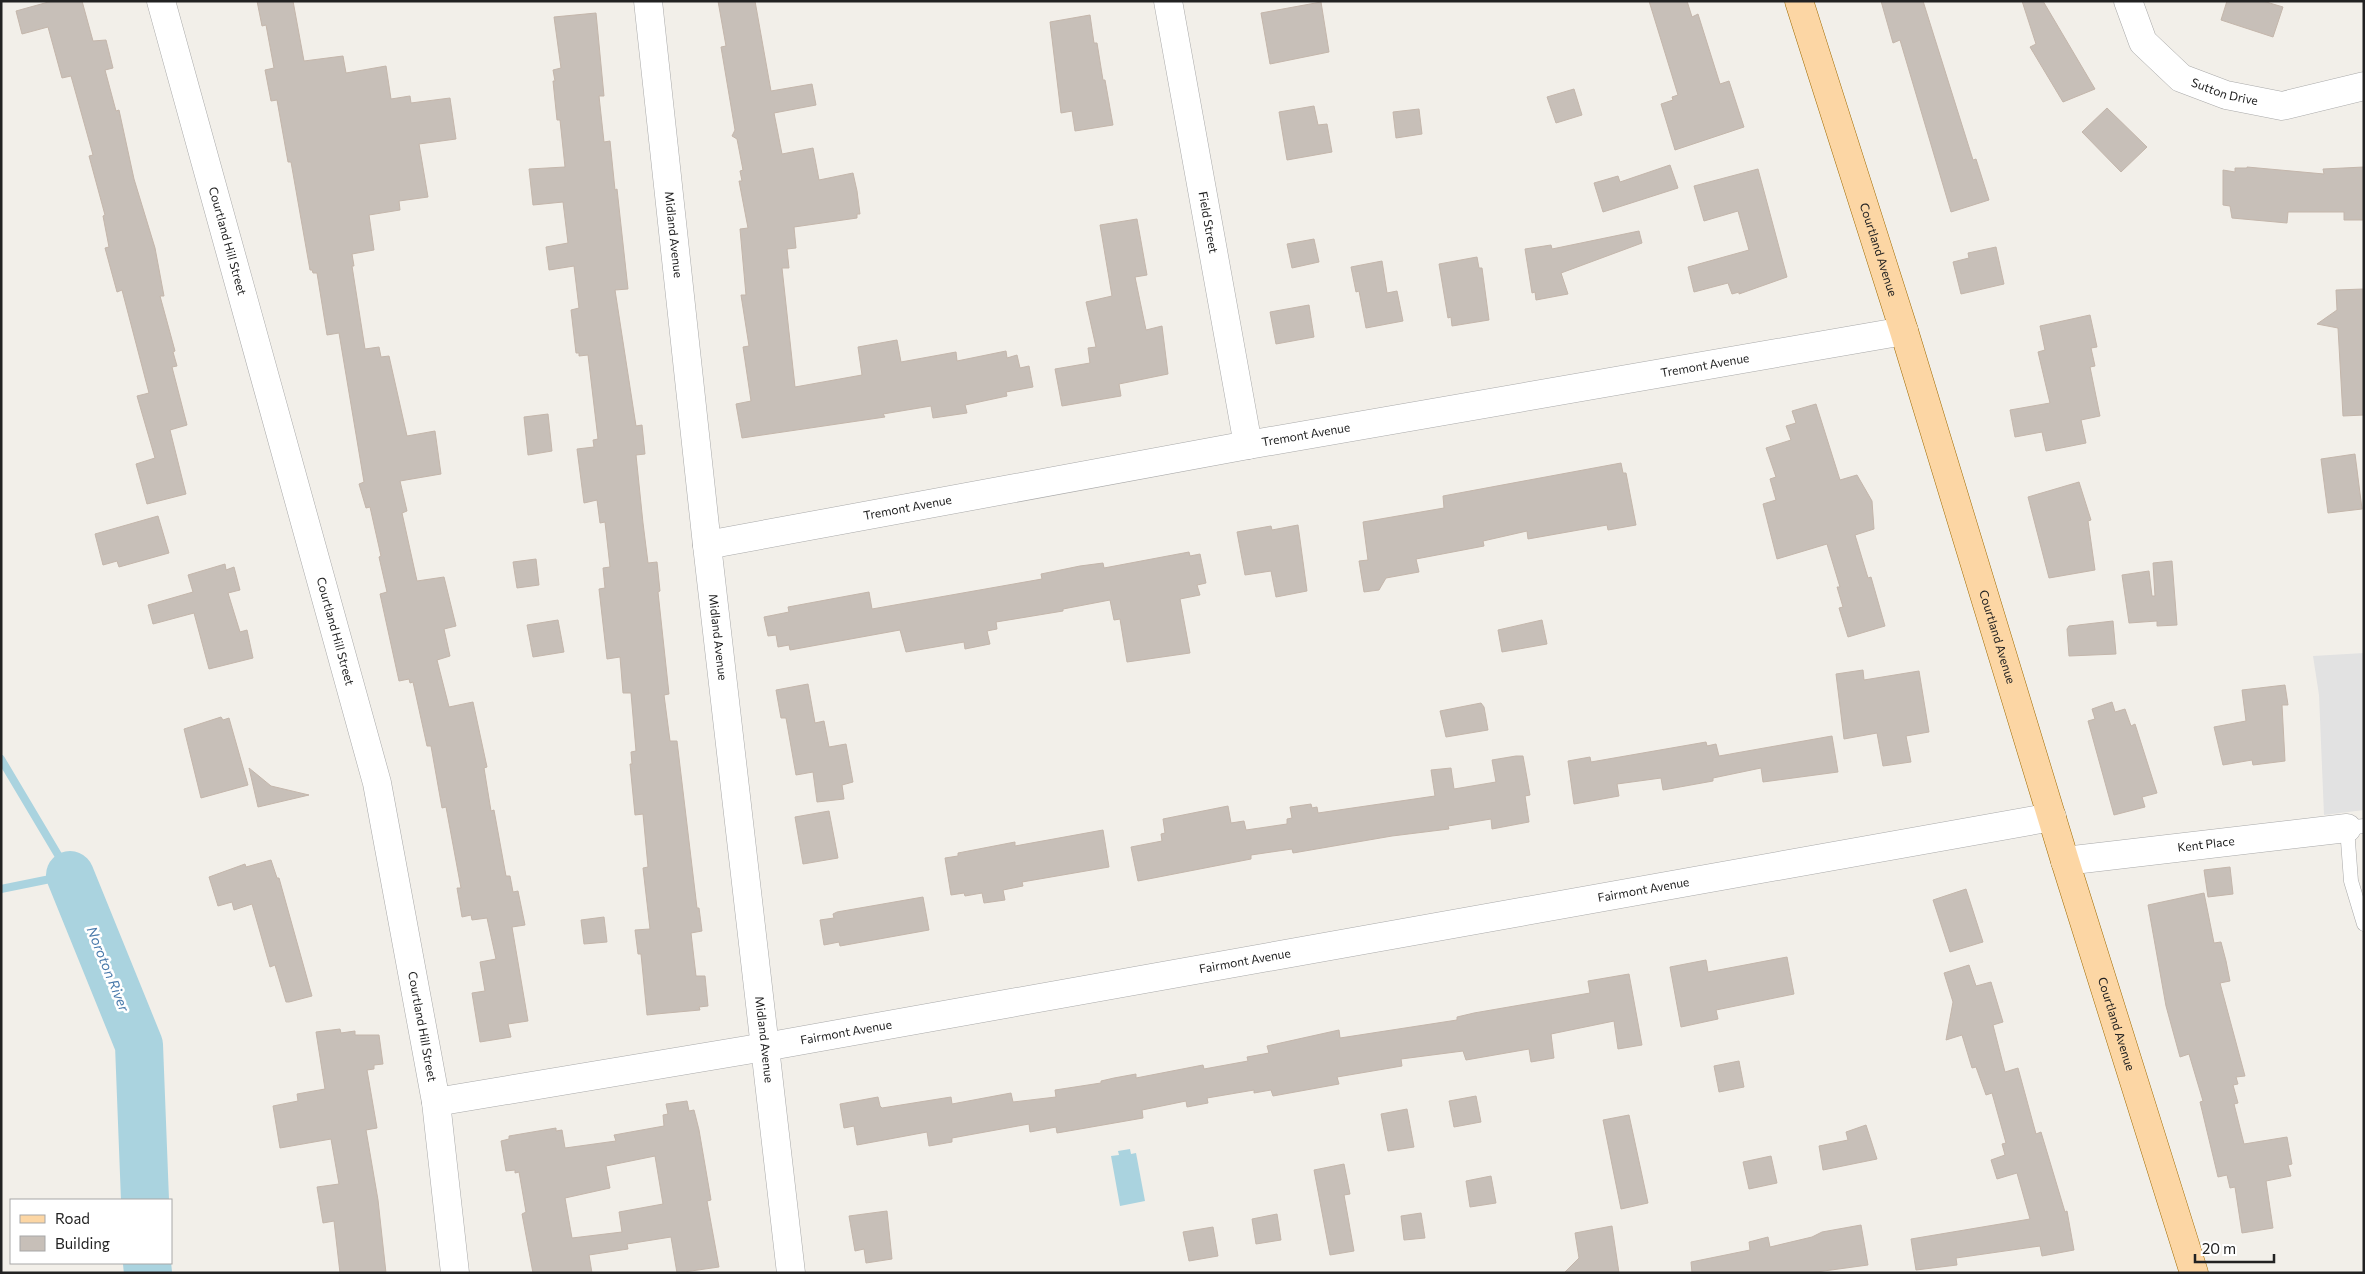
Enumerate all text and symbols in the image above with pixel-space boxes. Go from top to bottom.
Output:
street label: Sutton Drive [2190,75,2259,107]
street label: Courtland Hill Street [207,185,250,297]
street label: Midland Avenue [663,190,686,279]
street label: Field Street [1196,190,1221,254]
street label: Courtland Avenue [1858,201,1901,298]
street label: Tremont Avenue [1660,350,1750,379]
street label: Tremont Avenue [1261,419,1351,448]
street label: Tremont Avenue [862,492,953,522]
street label: Courtland Hill Street [314,575,358,687]
street label: Courtland Avenue [1977,588,2019,685]
street label: Midland Avenue [707,593,731,681]
street label: Kent Place [2177,833,2235,854]
street label: Fairmont Avenue [1596,874,1690,904]
water label: Noroton River [84,924,133,1014]
street label: Fairmont Avenue [1198,945,1292,975]
street label: Courtland Hill Street [406,970,440,1083]
street label: Courtland Avenue [2096,975,2138,1072]
street label: Midland Avenue [753,995,777,1083]
street label: Fairmont Avenue [799,1016,893,1047]
legend [10,1199,172,1264]
text: Road [55,1209,90,1227]
scale bar [2195,1232,2274,1264]
text: Building [55,1234,110,1252]
text: 20 m [2202,1239,2236,1257]

